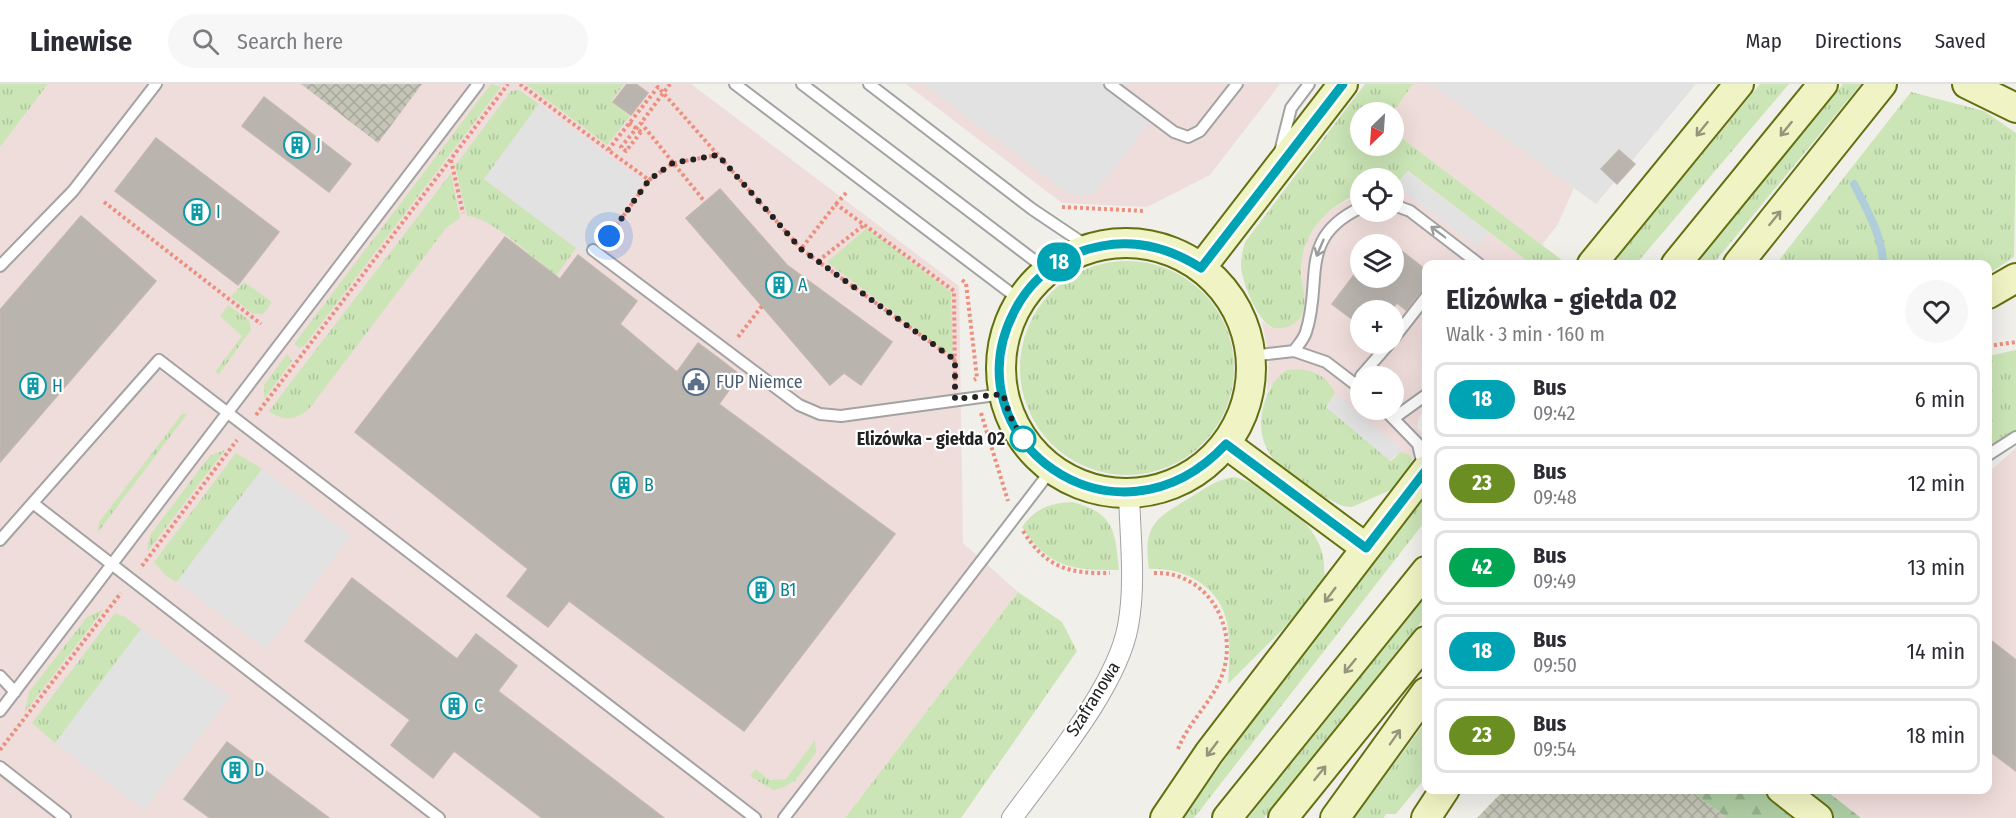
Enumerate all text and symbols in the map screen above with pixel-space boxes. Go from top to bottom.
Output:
search box [168,14,588,68]
text: Linewise [30,25,132,58]
icon: search [189,25,222,58]
text: Search here [237,28,343,55]
text: Map [1745,28,1782,54]
text: Directions [1815,28,1902,54]
text: Saved [1935,28,1986,54]
north arrow [1350,102,1404,156]
map controls [1350,102,1404,420]
one-way arrow [1695,121,1708,137]
one-way arrow [1779,121,1792,137]
building icon: J [282,130,312,160]
place label: J [316,134,321,156]
button: locate [1350,168,1404,222]
building icon: I [182,197,212,227]
place label: I [216,201,221,223]
one-way arrow [1768,210,1781,226]
your location [594,221,624,251]
one-way arrow [1430,226,1446,239]
button: layers [1350,234,1404,288]
one-way arrow [1314,238,1325,256]
line badge: 18 [1032,242,1086,282]
text: 18 [1049,249,1069,275]
building icon: A [764,270,794,300]
place label: A [798,274,808,296]
button: heart [1905,280,1968,343]
text: Elizówka - giełda 02 [1446,283,1677,316]
button: + [1350,300,1404,354]
text: Walk · 3 min · 160 m [1446,322,1605,346]
button: − [1350,366,1404,420]
public building icon: FUP Niemce [681,367,711,397]
building icon: H [18,371,48,401]
place label: FUP Niemce [716,371,803,393]
text: Bus [1533,374,1566,401]
place label: H [52,375,63,397]
text: 18 [1472,386,1492,412]
text: 6 min [1915,386,1965,413]
text: 09:42 [1533,401,1575,425]
marker: Elizówka - giełda 02 [1010,426,1036,452]
place label: Elizówka - giełda 02 [857,428,1005,450]
text: Bus [1533,458,1566,485]
building icon: B [609,470,639,500]
text: 23 [1472,470,1492,496]
text: 12 min [1907,470,1965,497]
place label: B [644,474,654,496]
text: 09:48 [1533,485,1577,509]
text: Bus [1533,542,1566,569]
text: 42 [1472,554,1492,580]
text: 13 min [1907,554,1965,581]
text: 09:49 [1533,569,1576,593]
building icon: B1 [746,575,776,605]
place label: B1 [780,579,796,601]
one-way arrow [1324,586,1337,602]
text: Bus [1533,626,1566,653]
text: 18 [1472,638,1492,664]
text: 14 min [1907,638,1965,665]
text: 09:50 [1533,653,1577,677]
street label: Szafranowa [1061,657,1125,740]
one-way arrow [1343,658,1357,673]
building icon: C [439,691,469,721]
place label: C [474,695,483,717]
text: Bus [1533,710,1566,737]
text: 23 [1472,722,1492,748]
text: 18 min [1906,722,1965,749]
one-way arrow [1388,730,1401,746]
text: 09:54 [1533,737,1576,761]
one-way arrow [1205,741,1218,757]
building icon: D [220,755,250,785]
place label: D [254,759,264,781]
one-way arrow [1313,765,1326,781]

